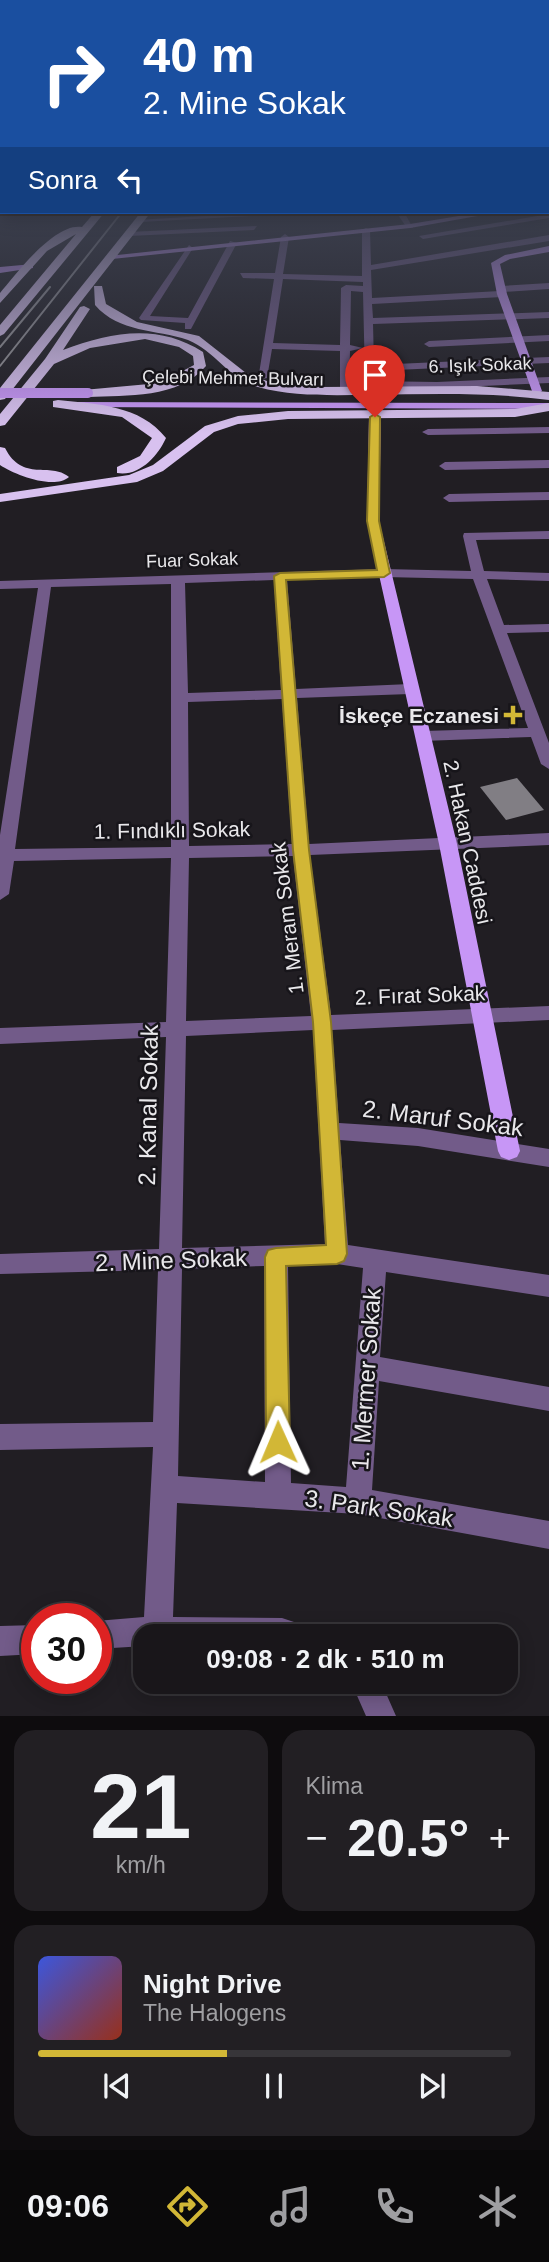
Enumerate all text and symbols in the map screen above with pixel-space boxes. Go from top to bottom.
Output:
icon: right [28,28,119,119]
text: 40 m [143,28,255,82]
text: 2. Mine Sokak [143,85,346,121]
icon: left [111,161,149,199]
text: Sonra [28,165,97,195]
pin [345,345,405,417]
street label: 6. Işık Sokak [428,353,533,377]
icon: arrive [356,356,394,394]
street label: Çelebi Mehmet Bulvarı [142,366,324,390]
street label: Fuar Sokak [146,548,239,572]
place label: İskeçe Eczanesi [339,704,499,727]
marker: İskeçe Eczanesi [505,707,521,723]
street label: 2. Hakan Caddesi [439,758,497,926]
street label: 1. Fındıklı Sokak [94,817,251,843]
street label: 1. Meram Sokak [266,840,308,995]
street label: 2. Fırat Sokak [354,981,486,1009]
street label: 2. Kanal Sokak [133,1023,163,1186]
street label: 2. Maruf Sokak [361,1095,526,1141]
street label: 2. Mine Sokak [95,1244,248,1276]
street label: 1. Mermer Sokak [346,1286,386,1471]
position arrow [241,1405,315,1479]
street label: 3. Park Sokak [303,1484,456,1532]
speed limit sign: 30 [21,1603,112,1694]
text: 09:08 · 2 dk · 510 m [206,1644,445,1674]
text: 21 [90,1756,191,1857]
text: Klima [306,1773,363,1799]
text: 20.5° [347,1809,469,1867]
text: − [306,1817,328,1859]
text: + [489,1817,511,1859]
text: km/h [116,1852,166,1878]
text: Night Drive [143,1969,282,1999]
text: The Halogens [143,2000,286,2026]
icon: previous [98,2067,136,2105]
icon: pause [255,2067,293,2105]
icon: next [413,2067,451,2105]
icon: directions [163,2182,212,2231]
icon: music [266,2182,315,2231]
icon: phone [370,2182,419,2231]
icon: climate [473,2182,522,2231]
text: 09:06 [27,2188,109,2224]

